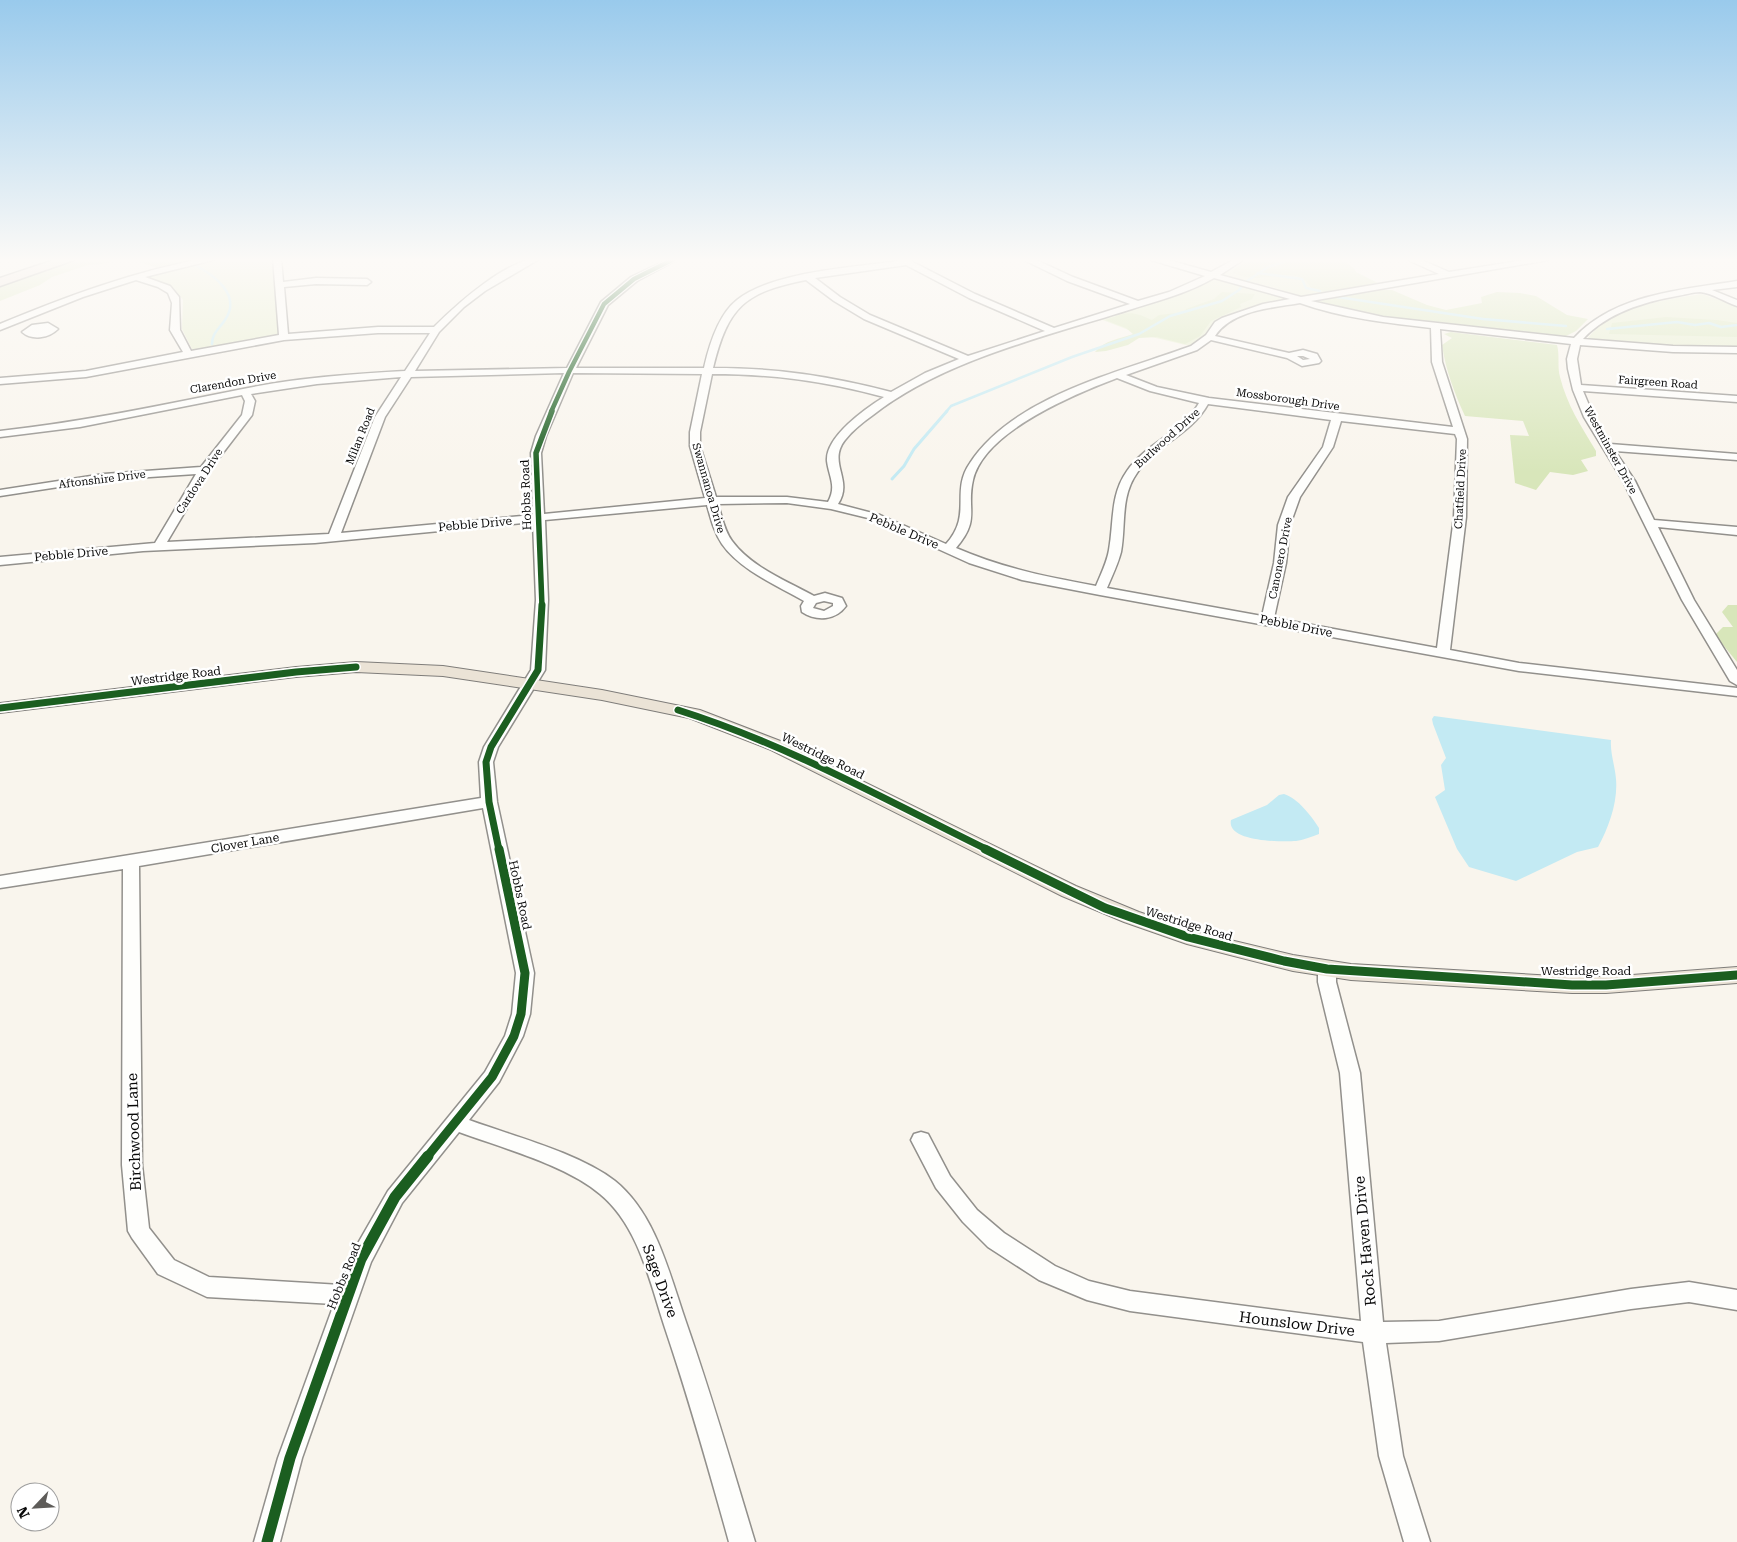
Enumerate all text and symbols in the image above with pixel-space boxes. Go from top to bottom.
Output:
street label: Clarendon Drive [189,369,277,396]
street label: Fairgreen Road [1618,373,1698,392]
street label: Mossborough Drive [1235,386,1340,413]
street label: Westminster Drive [1581,404,1640,496]
street label: Milan Road [343,406,378,467]
street label: Burlwood Drive [1132,406,1203,471]
street label: Swannanoa Drive [689,442,728,535]
street label: Cardova Drive [173,446,225,516]
street label: Chatfield Drive [1452,449,1469,529]
street label: Hobbs Road [518,459,534,531]
street label: Aftonshire Drive [58,468,146,491]
street label: Pebble Drive [867,510,941,552]
street label: Pebble Drive [437,514,513,534]
street label: Canonero Drive [1266,516,1295,600]
street label: Pebble Drive [33,544,109,564]
street label: Pebble Drive [1258,612,1334,640]
street label: Westridge Road [130,663,222,688]
street label: Westridge Road [779,730,867,782]
street label: Clover Lane [210,830,281,856]
street label: Hobbs Road [506,859,534,931]
street label: Westridge Road [1144,904,1235,944]
street label: Westridge Road [1541,964,1632,978]
street label: Birchwood Lane [123,1073,145,1191]
street label: Rock Haven Drive [1350,1175,1380,1307]
street label: Hobbs Road [324,1240,364,1312]
street label: Sage Drive [638,1242,682,1320]
street label: Hounslow Drive [1238,1308,1356,1340]
north arrow [10,1482,60,1532]
text: N [14,1504,33,1521]

